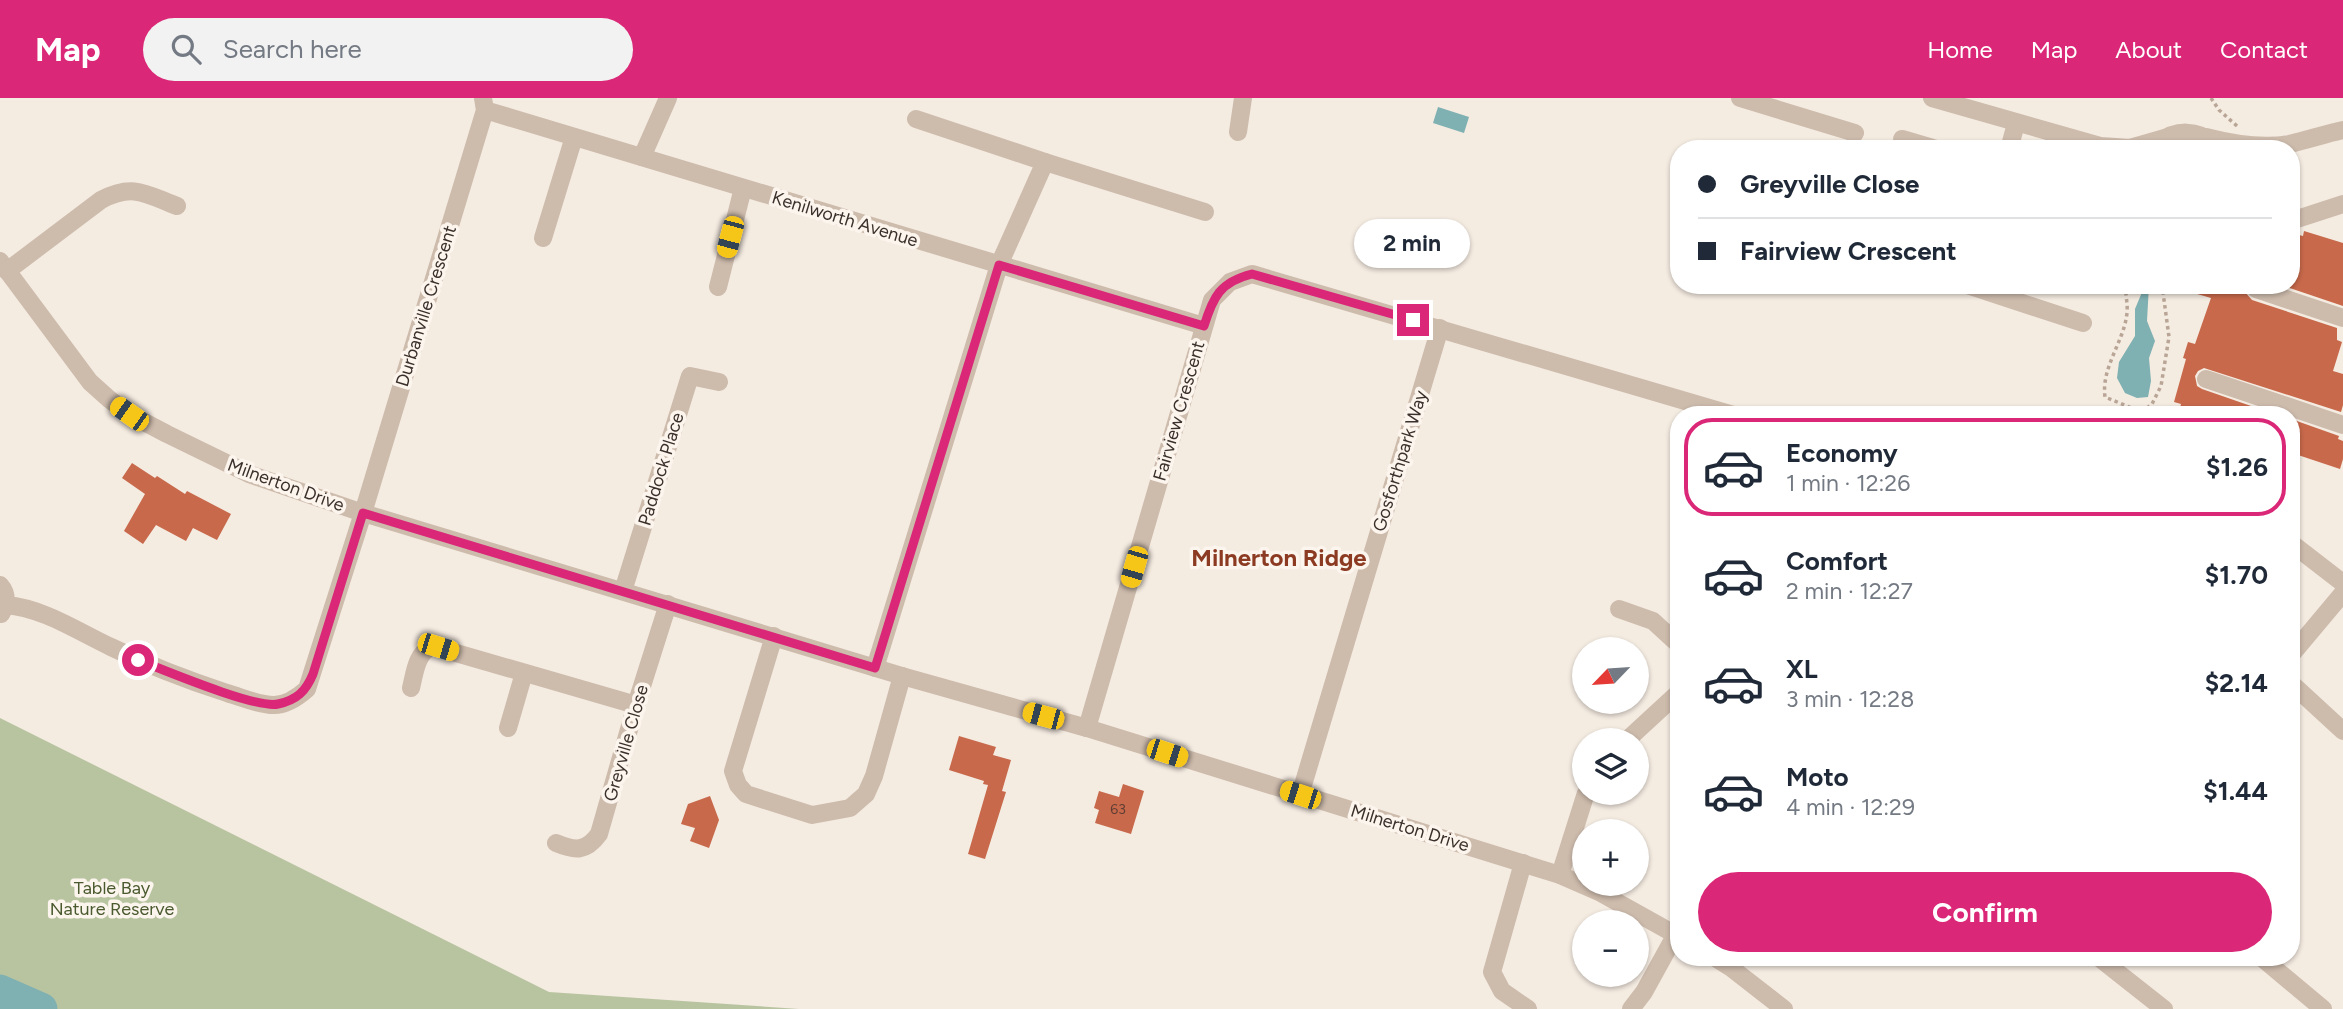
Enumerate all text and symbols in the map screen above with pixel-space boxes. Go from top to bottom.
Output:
search box [143,18,633,81]
text: Map [35,30,101,69]
icon: search [167,30,205,68]
text: Search here [223,33,362,65]
text: Home [1927,35,1993,64]
text: Map [2031,35,2077,64]
text: About [2115,35,2182,64]
text: Contact [2220,35,2308,64]
text: Greyville Close [1740,168,1920,200]
street label: Kenilworth Avenue [769,186,921,252]
car [715,214,746,260]
callout: 2 min [1355,218,1471,268]
street label: Durbanville Crescent [391,222,461,389]
text: 2 min [1383,229,1441,257]
text: Fairview Crescent [1740,235,1957,267]
route end [1397,304,1429,336]
street label: Fairview Crescent [1149,338,1210,483]
street label: Gosforthpark Way [1368,387,1432,534]
car [106,393,153,435]
street label: Paddock Place [633,410,689,528]
icon: car [1702,436,1765,499]
text: Economy [1786,437,1898,469]
text: $1.26 [2206,451,2268,483]
street label: Milnerton Drive [225,454,348,516]
text: 1 min · 12:26 [1786,469,1910,497]
district label: Milnerton Ridge [1191,543,1367,572]
car [1119,544,1150,590]
icon: car [1702,544,1765,607]
text: Comfort [1786,545,1888,577]
text: $1.70 [2205,559,2268,591]
text: 2 min · 12:27 [1786,577,1913,605]
car [415,631,462,663]
north arrow [1572,637,1648,714]
map controls [1572,637,1649,987]
route start [122,644,154,676]
icon: car [1702,652,1765,715]
text: XL [1786,653,1818,685]
text: $2.14 [2205,667,2268,699]
street label: Greyville Close [599,682,653,804]
text: 3 min · 12:28 [1786,685,1914,713]
car [1020,700,1067,732]
button: layers [1572,728,1649,805]
car [1144,737,1191,769]
icon: car [1702,760,1765,823]
text: Moto [1786,761,1849,793]
text: $1.44 [2203,775,2268,807]
car [1277,779,1324,811]
text: 4 min · 12:29 [1786,793,1915,821]
street label: Milnerton Drive [1348,800,1472,856]
house number: 63 [1110,801,1126,818]
button: + [1572,819,1649,896]
button: Confirm [1698,872,2272,952]
park label: Table Bay Nature Reserve [50,877,175,920]
button: − [1572,910,1649,987]

